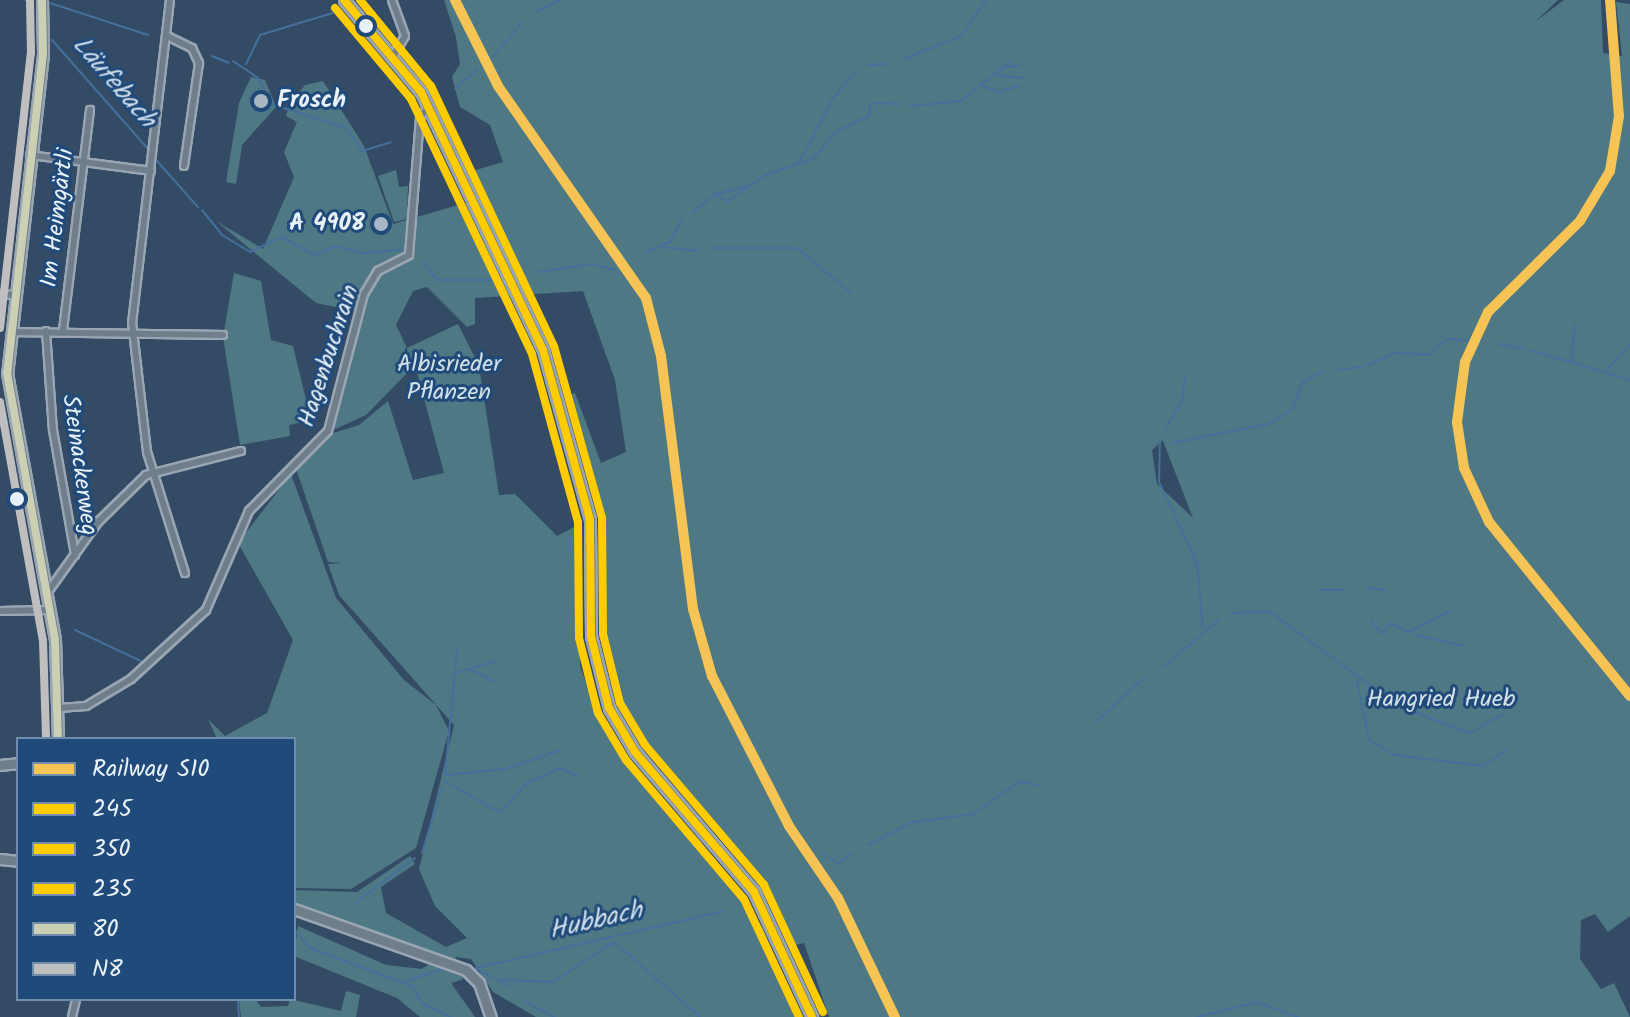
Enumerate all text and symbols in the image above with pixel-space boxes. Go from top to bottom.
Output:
unlabelled marker [358,18,374,34]
water label: Läufebach [65,31,161,135]
place label: Frosch [277,87,346,115]
marker: Frosch [252,92,270,110]
street label: Im Heimgärtli [35,147,81,289]
place label: A 4908 [289,210,365,238]
marker: A 4908 [372,215,390,233]
street label: Hagenbuchrain [292,281,366,431]
park label: Albisrieder Pflanzen [397,351,501,407]
street label: Steinackerweg [55,393,103,537]
unlabelled marker [9,491,25,507]
park label: Hangried Hueb [1367,686,1515,714]
legend [16,737,296,1001]
text: Railway S10 [92,750,209,789]
text: 245 [92,790,132,829]
text: 350 [92,830,131,869]
text: 235 [92,870,133,909]
water label: Hubbach [546,896,646,948]
text: 80 [92,910,118,949]
text: N8 [92,950,123,989]

